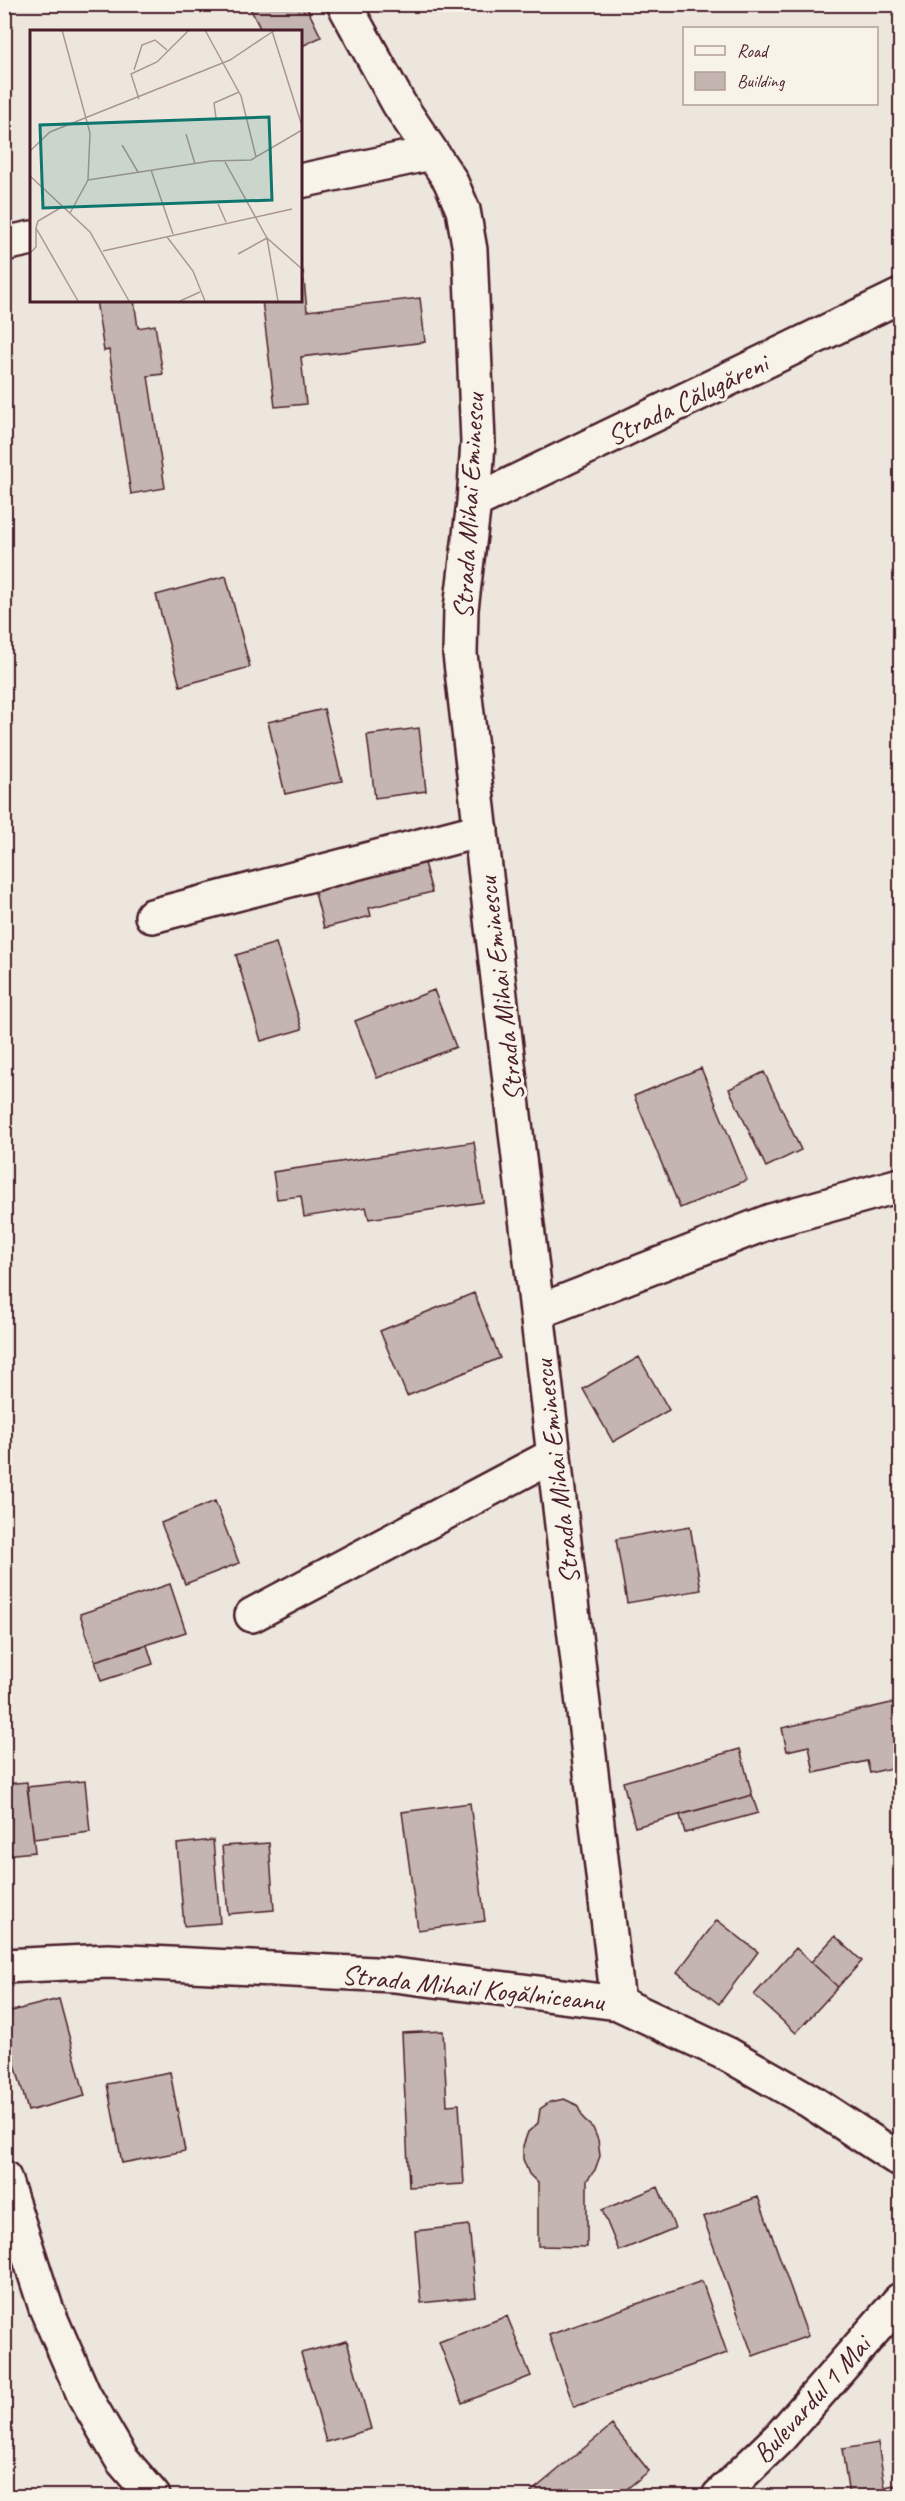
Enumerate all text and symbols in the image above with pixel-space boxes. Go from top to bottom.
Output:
legend [683,27,878,105]
inset map [30,30,302,302]
text: Road [737,40,770,62]
text: Building [737,70,786,92]
street label: Strada Călugăreni [601,344,777,453]
street label: Strada Mihai Eminescu [445,391,492,620]
street label: Strada Mihai Eminescu [469,873,532,1103]
street label: Strada Mihai Eminescu [525,1356,588,1586]
street label: Strada Mihail Kogălniceanu [340,1956,607,2019]
street label: Bulevardul 1 Mai [745,2326,880,2470]

